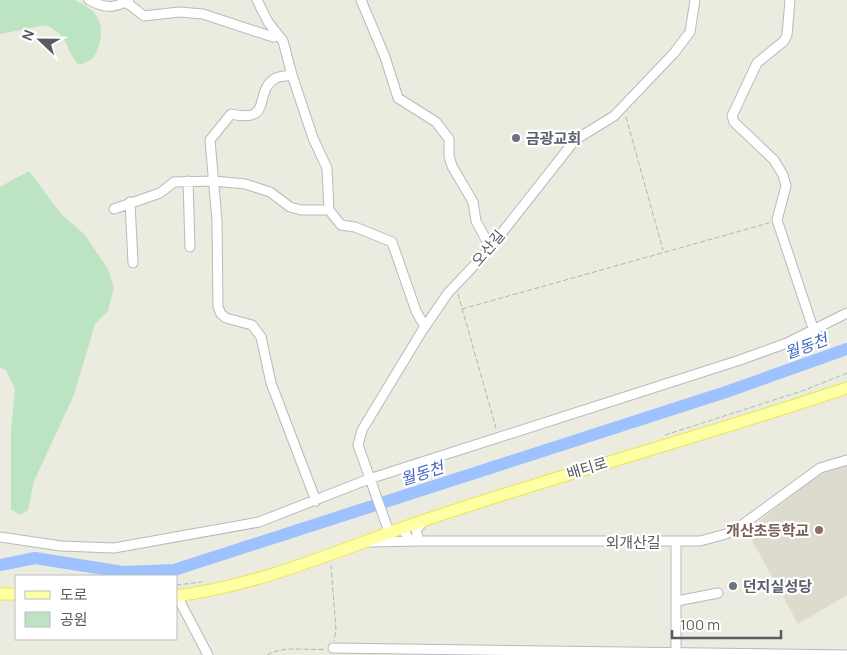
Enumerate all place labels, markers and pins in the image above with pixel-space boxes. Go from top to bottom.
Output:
place label: 금광교회 [526,128,581,149]
marker: 금광교회 [510,132,522,144]
place label: 개산초등학교 [726,520,809,541]
marker: 개산초등학교 [813,524,825,536]
place label: 던지실성당 [743,576,812,597]
marker: 던지실성당 [727,580,739,592]

